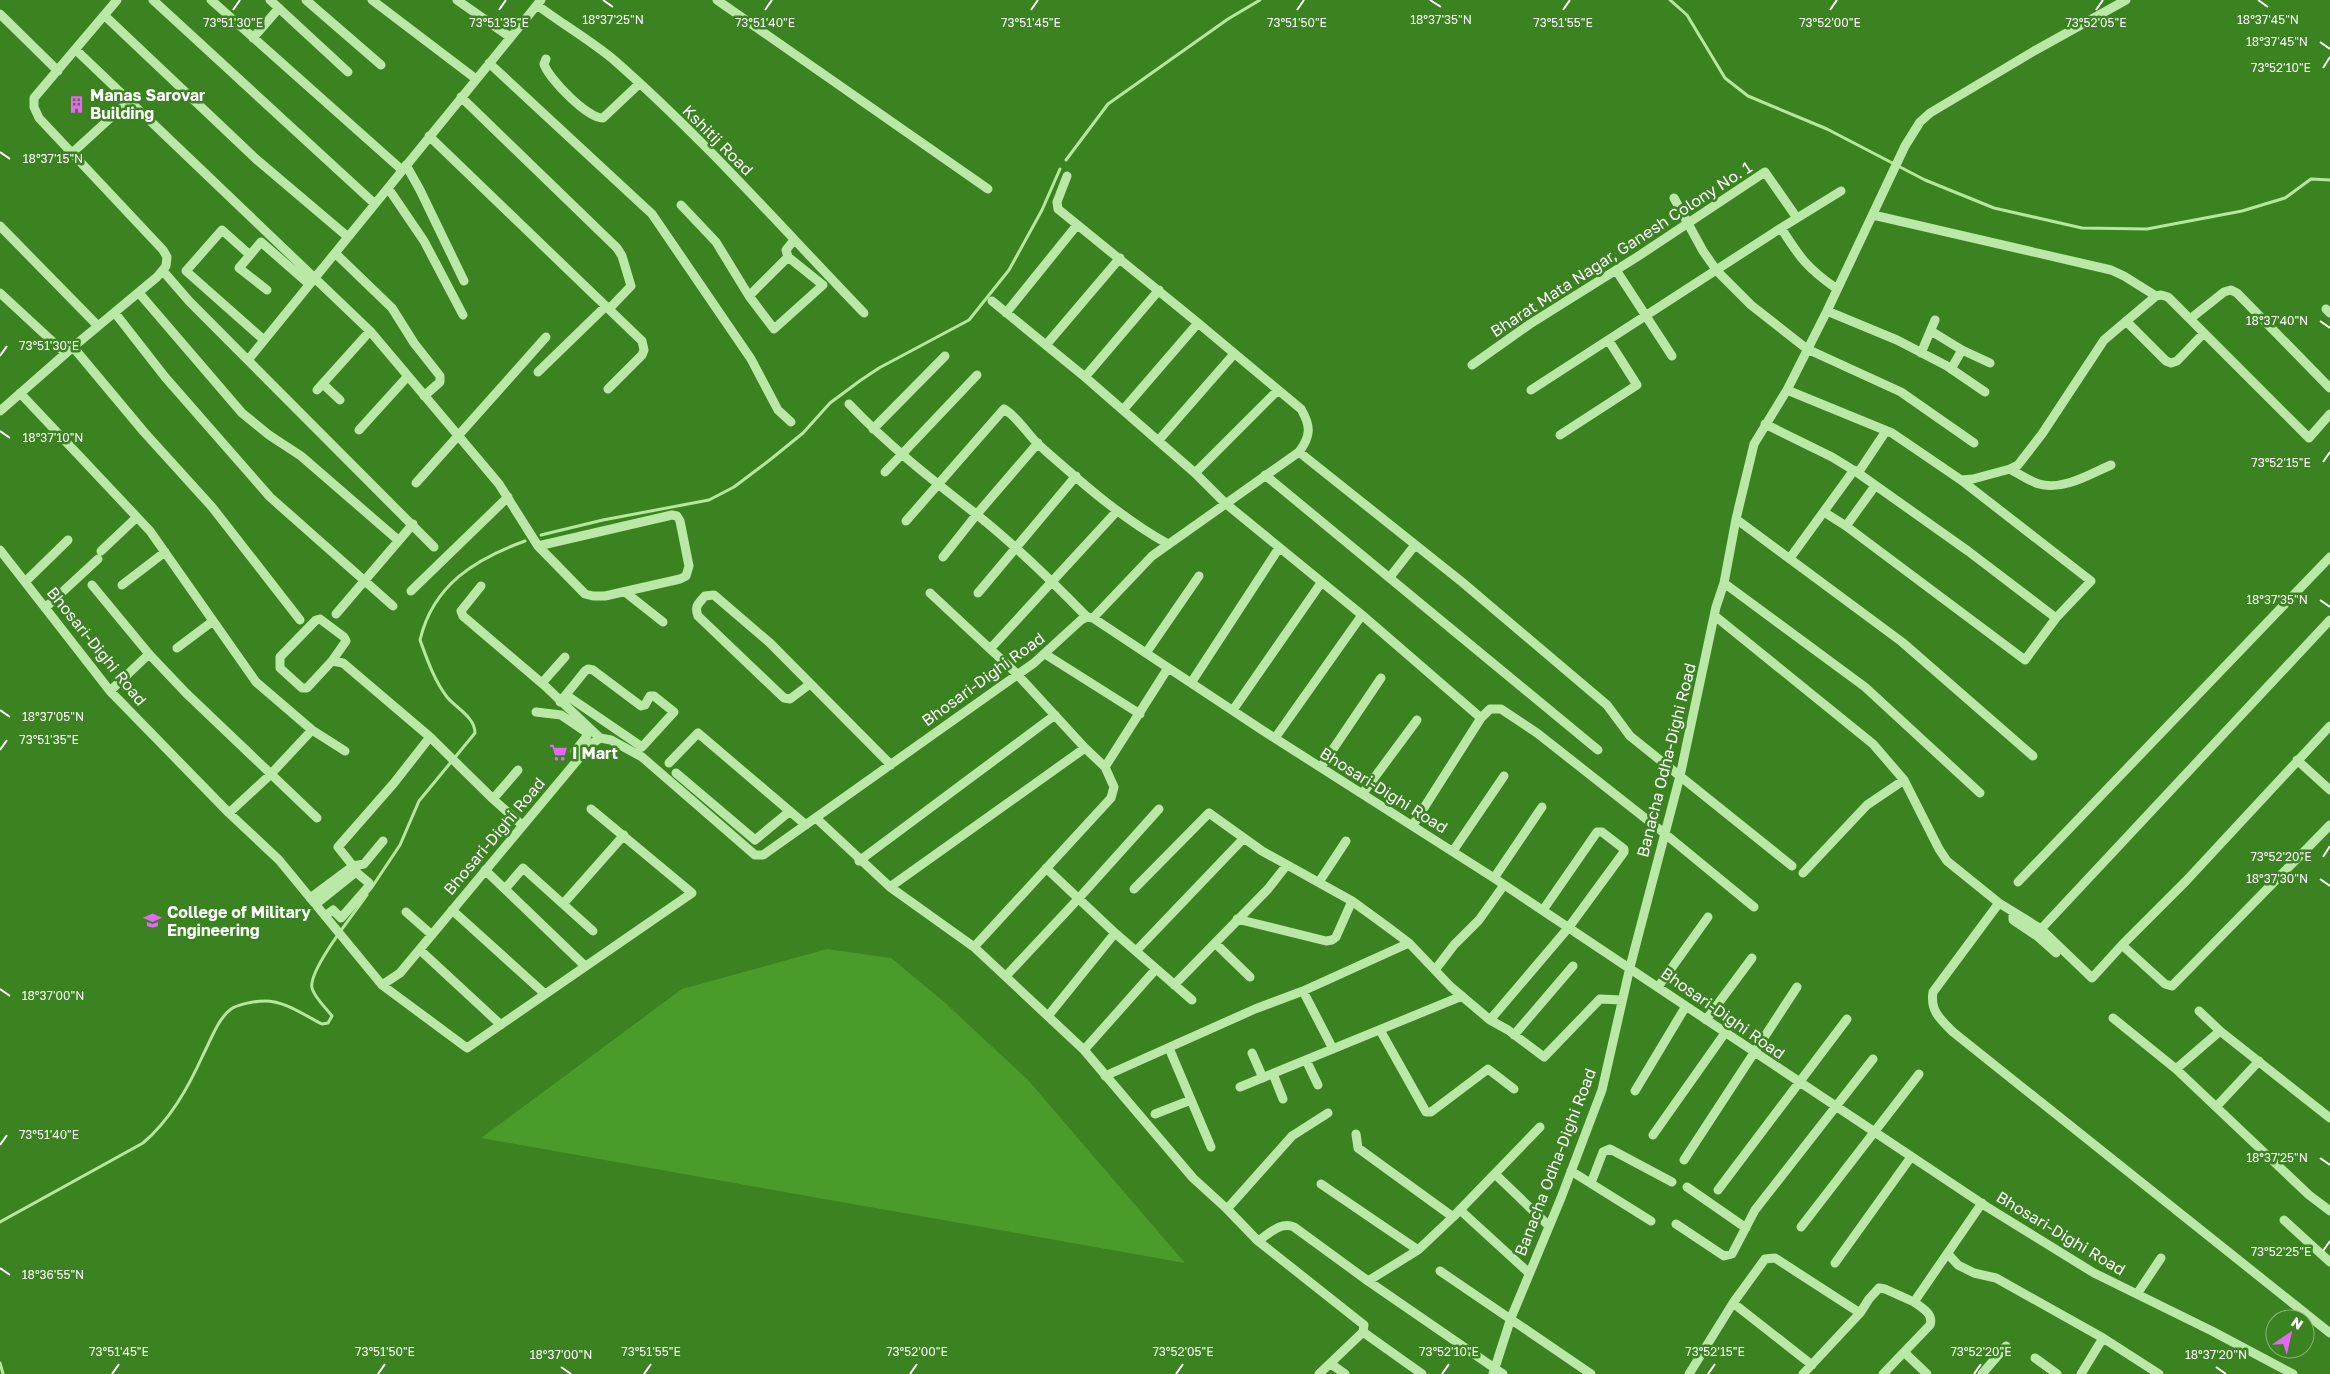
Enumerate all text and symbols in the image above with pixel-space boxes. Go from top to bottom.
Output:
text: 18°37'25"N [582,12,644,27]
text: 18°37'35"N [1410,12,1472,27]
text: 18°37'45"N [2237,12,2299,27]
text: 73°51'30"E [203,15,263,30]
text: 73°51'35"E [469,15,529,30]
text: 73°51'40"E [735,15,795,30]
text: 73°51'45"E [1001,15,1061,30]
text: 73°51'50"E [1267,15,1327,30]
text: 73°51'55"E [1533,15,1593,30]
text: 73°52'00"E [1799,15,1861,30]
text: 73°52'05"E [2065,15,2127,30]
text: 18°37'45"N [2246,34,2308,49]
text: 73°52'10"E [2251,60,2311,75]
place label: Manas Sarovar Building [90,85,205,123]
building icon: Manas Sarovar Building [66,94,86,114]
street label: Kshitij Road [679,101,757,179]
text: 18°37'15"N [23,151,83,166]
street label: Bharat Mata Nagar, Ganesh Colony No. 1 [1487,157,1756,341]
text: 18°37'40"N [2246,313,2308,328]
text: 73°51'30"E [19,338,79,353]
text: 18°37'10"N [23,430,83,445]
text: 73°52'15"E [2251,455,2311,470]
street label: Bhosari-Dighi Road [43,583,151,709]
text: 18°37'35"N [2246,592,2308,607]
street label: Bhosari-Dighi Road [918,628,1048,730]
street label: Banacha Odha-Dighi Road [1632,661,1700,859]
text: 18°37'05"N [22,709,84,724]
text: 73°51'35"E [19,732,79,747]
supermarket icon: I Mart [548,743,568,763]
place label: I Mart [572,743,618,763]
street label: Bhosari-Dighi Road [1316,743,1452,837]
street label: Bhosari-Dighi Road [439,773,549,899]
text: 73°52'20"E [2250,849,2312,864]
text: 18°37'30"N [2246,871,2308,886]
place label: College of Military Engineering [167,902,311,940]
school or university icon: College of Military Engineering [143,911,163,931]
street label: Bhosari-Dighi Road [1657,963,1789,1063]
text: 18°37'00"N [22,988,84,1003]
street label: Banacha Odha-Dighi Road [1510,1065,1600,1259]
text: 73°51'40"E [19,1127,79,1142]
text: 18°37'25"N [2246,1150,2308,1165]
street label: Bhosari-Dighi Road [1993,1187,2129,1279]
text: 73°52'25"E [2251,1244,2311,1259]
text: 18°36'55"N [22,1267,84,1282]
north arrow [2265,1309,2315,1359]
text: N [2288,1313,2307,1333]
text: 73°51'45"E [89,1344,149,1359]
text: 73°51'50"E [355,1344,415,1359]
text: 73°51'55"E [621,1344,681,1359]
text: 73°52'00"E [886,1344,948,1359]
text: 73°52'05"E [1152,1344,1214,1359]
text: 73°52'10"E [1419,1344,1479,1359]
text: 73°52'15"E [1685,1344,1745,1359]
text: 73°52'20"E [1950,1344,2012,1359]
text: 18°37'00"N [530,1347,592,1362]
text: 18°37'20"N [2185,1347,2247,1362]

